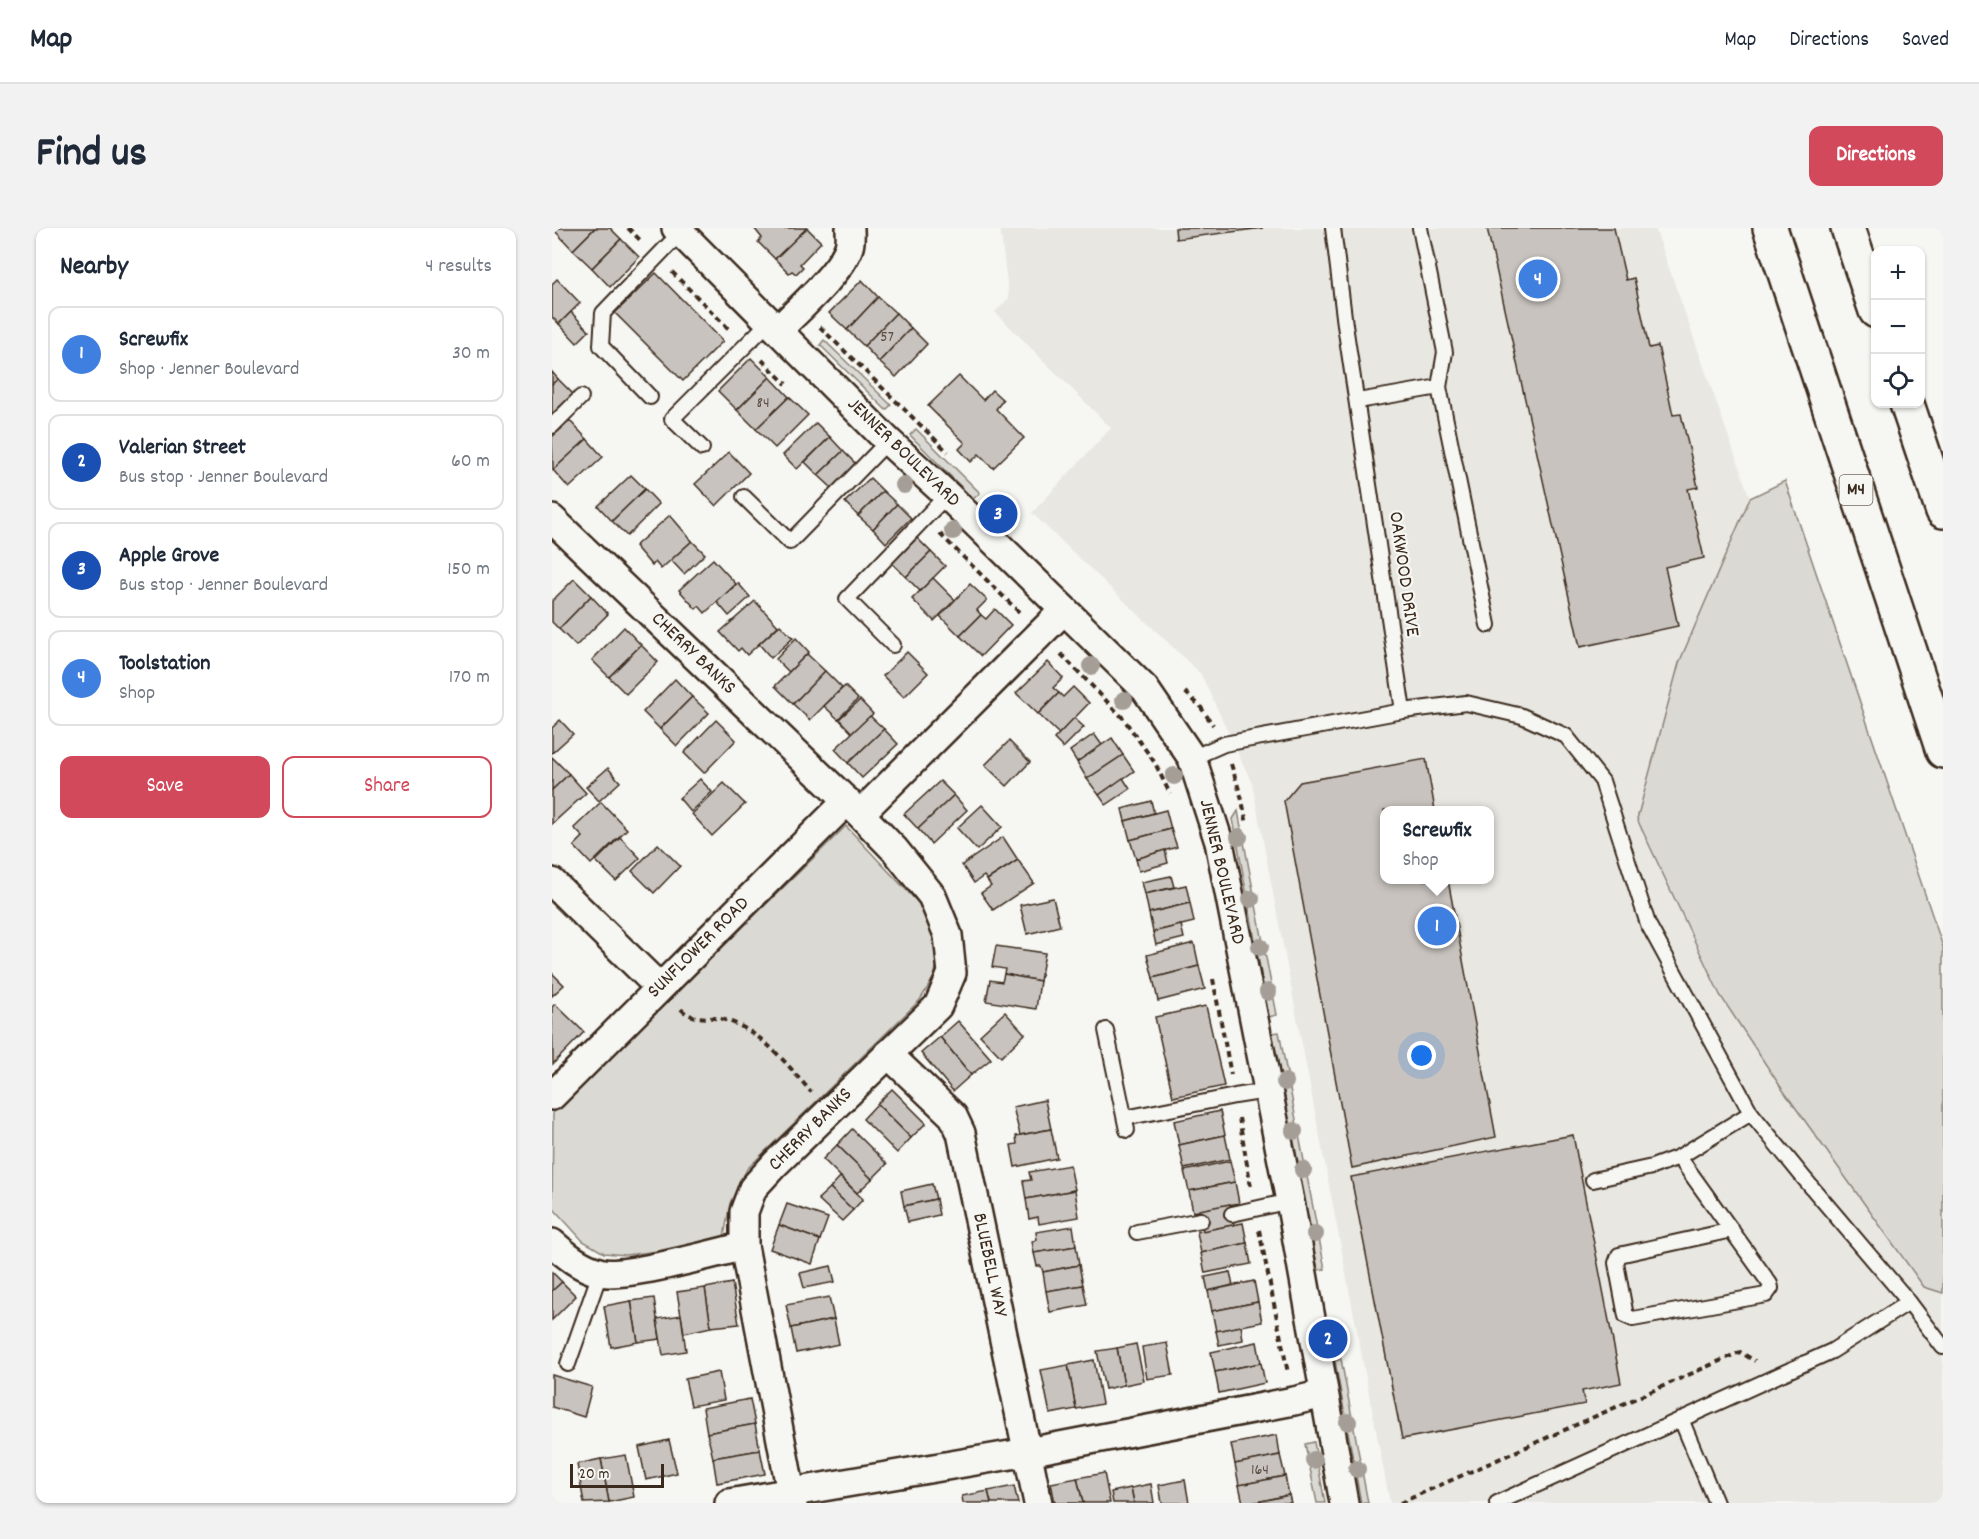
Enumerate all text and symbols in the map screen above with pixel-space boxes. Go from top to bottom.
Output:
text: Map [30,21,72,61]
text: Map [1725,26,1756,56]
text: Directions [1789,26,1869,56]
text: Saved [1902,26,1949,56]
text: Find us [36,126,147,186]
button: Directions [1809,126,1943,186]
map controls [1871,246,1925,408]
button: + [1871,246,1925,300]
text: Nearby [60,249,128,286]
text: 4 results [425,253,492,281]
pin: 4 [1518,256,1558,302]
button: − [1871,300,1925,354]
text: Screwfix [119,325,188,356]
house number: 57 [880,326,894,349]
text: 1 [79,340,84,368]
text: 30 m [452,340,490,368]
button: locate [1871,354,1925,408]
text: Shop · Jenner Boulevard [119,356,299,384]
house number: 84 [756,392,770,415]
street label: JENNER BOULEVARD [840,392,966,514]
text: Valerian Street [119,433,246,464]
text: 2 [77,448,86,476]
text: 60 m [451,448,490,476]
text: Bus stop · Jenner Boulevard [119,464,328,492]
road number: M4 [1840,475,1872,505]
pin: 3 [978,492,1018,536]
street label: OAKWOOD DRIVE [1380,510,1426,638]
text: Apple Grove [119,541,219,572]
text: 3 [77,556,86,584]
text: 150 m [447,556,490,584]
text: Bus stop · Jenner Boulevard [119,572,328,600]
street label: CHERRY BANKS [644,606,742,702]
text: Toolstation [119,649,210,680]
text: 4 [77,664,86,692]
text: 170 m [449,664,490,692]
text: Shop [119,680,155,708]
button: Save [60,756,270,818]
button: Share [282,756,492,818]
street label: JENNER BOULEVARD [1191,797,1251,947]
popup [1380,806,1494,884]
text: Screwfix [1403,816,1471,847]
text: Shop [1403,847,1439,875]
street label: SUNFLOWER ROAD [642,891,756,1005]
pin: 1 [1418,904,1456,948]
your location [1407,1041,1436,1070]
street label: CHERRY BANKS [763,1082,859,1178]
street label: BLUEBELL WAY [964,1210,1014,1320]
pin: 2 [1308,1316,1348,1362]
house number: 164 [1251,1459,1269,1482]
scale bar [570,1461,664,1488]
text: 20 m [579,1463,609,1486]

